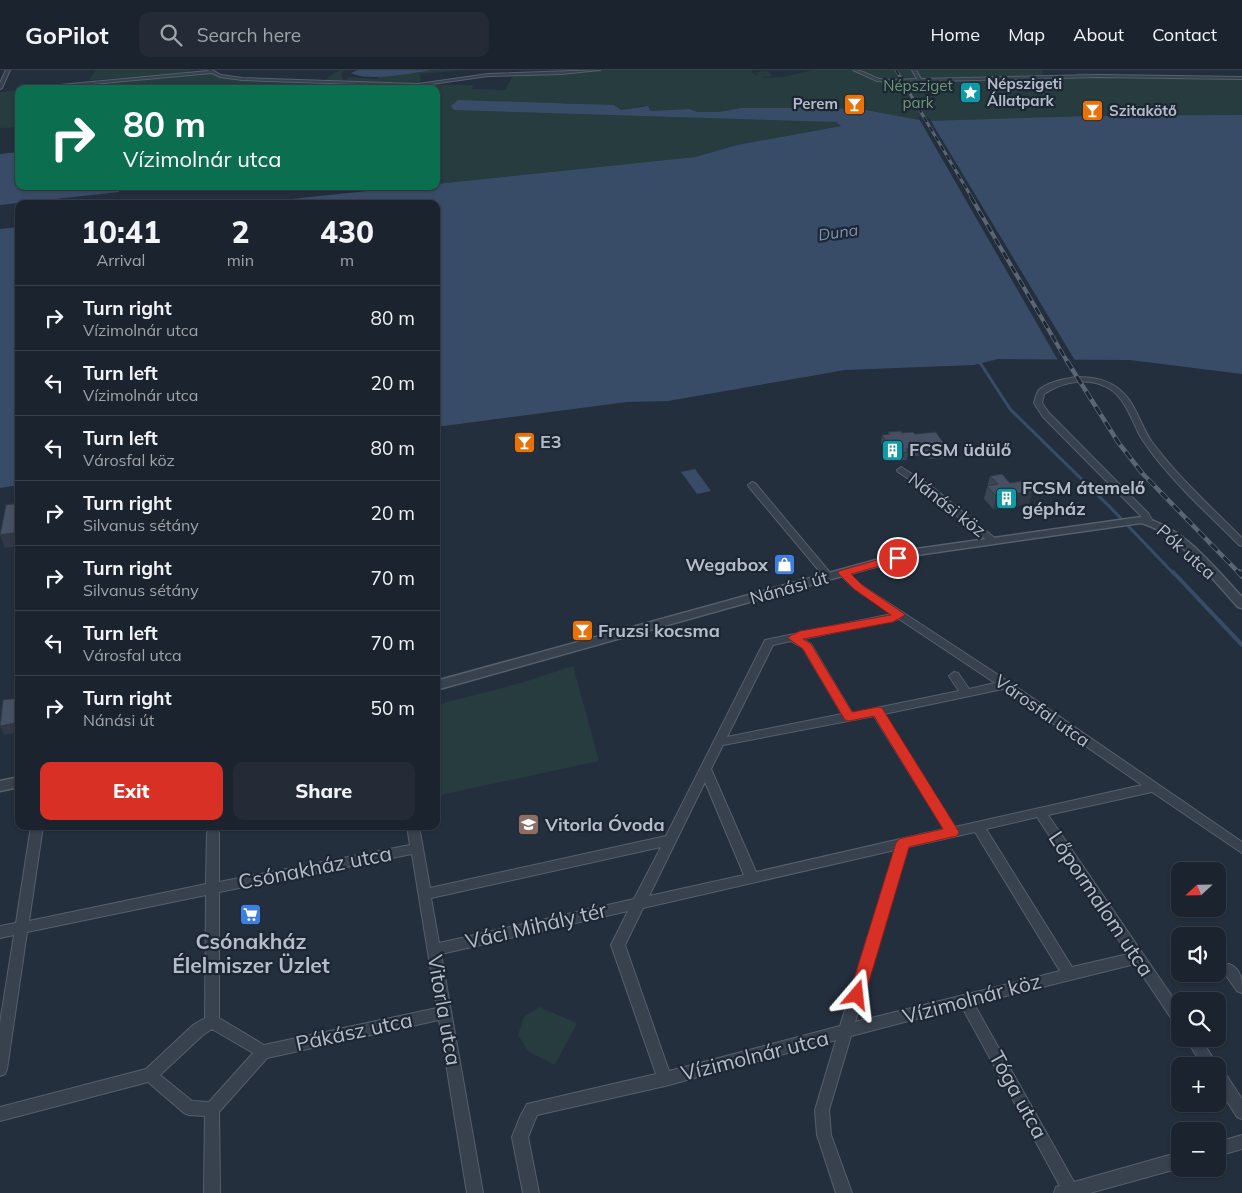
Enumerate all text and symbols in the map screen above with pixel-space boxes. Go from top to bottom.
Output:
search box [139,12,489,57]
text: GoPilot [25,20,109,50]
icon: search [157,21,185,49]
text: Search here [197,23,301,47]
text: Home [930,23,980,46]
text: Map [1008,23,1045,46]
text: About [1073,23,1124,46]
text: Contact [1152,23,1217,46]
place label: Népszigeti Állatpark [987,74,1062,110]
park label: Népsziget park [883,76,953,112]
place icon: Népszigeti Állatpark [959,81,983,105]
bar icon: Perem [842,92,866,116]
place label: Perem [793,94,838,113]
bar icon: Szitakötő [1081,99,1105,123]
place label: Szitakötő [1109,101,1177,120]
text: 80 m [123,102,206,146]
icon: right [40,105,105,170]
text: Vízimolnár utca [123,145,281,173]
text: 10:41 [81,213,161,251]
text: 2 [231,213,249,251]
text: 430 [320,213,374,251]
water label: Duna [817,219,860,245]
text: Arrival [96,250,145,270]
text: min [227,250,254,270]
text: m [340,250,354,270]
text: Turn right [83,296,172,320]
icon: right [40,304,68,332]
text: 80 m [371,306,415,330]
text: Vízimolnár utca [83,320,198,340]
text: Turn left [83,361,158,385]
icon: left [40,369,68,397]
text: 20 m [371,371,415,395]
text: Vízimolnár utca [83,385,198,405]
text: Turn left [83,426,158,450]
bar icon: E3 [512,430,536,454]
place label: E3 [540,430,562,453]
icon: left [40,434,68,462]
text: 80 m [371,436,415,460]
building icon: FCSM üdülő [881,438,905,462]
place label: FCSM üdülő [909,438,1011,461]
text: Városfal köz [83,450,175,470]
street label: Nánási köz [904,467,991,542]
place label: FCSM átemelő gépház [1022,476,1145,520]
building icon: FCSM átemelő gépház [994,486,1018,510]
text: Turn right [83,491,172,515]
icon: right [40,499,68,527]
text: 20 m [371,501,415,525]
text: Silvanus sétány [83,515,199,535]
street label: Pók utca [1152,519,1221,584]
pin [877,537,919,579]
icon: arrive [884,544,912,572]
place label: Wegabox [685,553,769,576]
shop icon: Wegabox [772,553,796,577]
text: Turn right [83,556,172,580]
icon: right [40,564,68,592]
street label: Nánási út [747,565,831,610]
text: 70 m [371,566,415,590]
text: Silvanus sétány [83,580,199,600]
bar icon: Fruzsi kocsma [570,619,594,643]
place label: Fruzsi kocsma [598,619,720,642]
text: Turn left [83,621,158,645]
icon: left [40,629,68,657]
text: 70 m [371,631,415,655]
text: Városfal utca [83,645,182,665]
street label: Városfal utca [990,669,1094,752]
text: Turn right [83,686,172,710]
icon: right [40,694,68,722]
text: 50 m [371,696,415,720]
text: Nánási út [83,710,154,730]
button: Exit [40,762,223,820]
button: Share [233,762,415,820]
school or university icon: Vitorla Óvoda [517,813,541,837]
place label: Vitorla Óvoda [544,813,665,836]
street label: Lőpormalom utca [1044,826,1160,981]
street label: Csónakház utca [236,839,394,895]
north arrow [1171,862,1226,918]
map controls [1171,862,1226,1177]
street label: Váci Mihály tér [463,896,609,954]
supermarket icon: Csónakház Élelmiszer Üzlet [239,903,263,927]
button: sound [1171,927,1226,982]
place label: Csónakház Élelmiszer Üzlet [172,928,330,978]
street label: Vitorla utca [422,952,468,1067]
street label: Vízimolnár köz [900,967,1044,1029]
position arrow [830,968,882,1020]
button: search [1171,992,1226,1047]
street label: Pákász utca [293,1006,415,1056]
street label: Vízimolnár utca [678,1024,831,1086]
street label: Tóga utca [984,1046,1054,1143]
button: + [1171,1057,1226,1112]
button: − [1171,1122,1226,1177]

